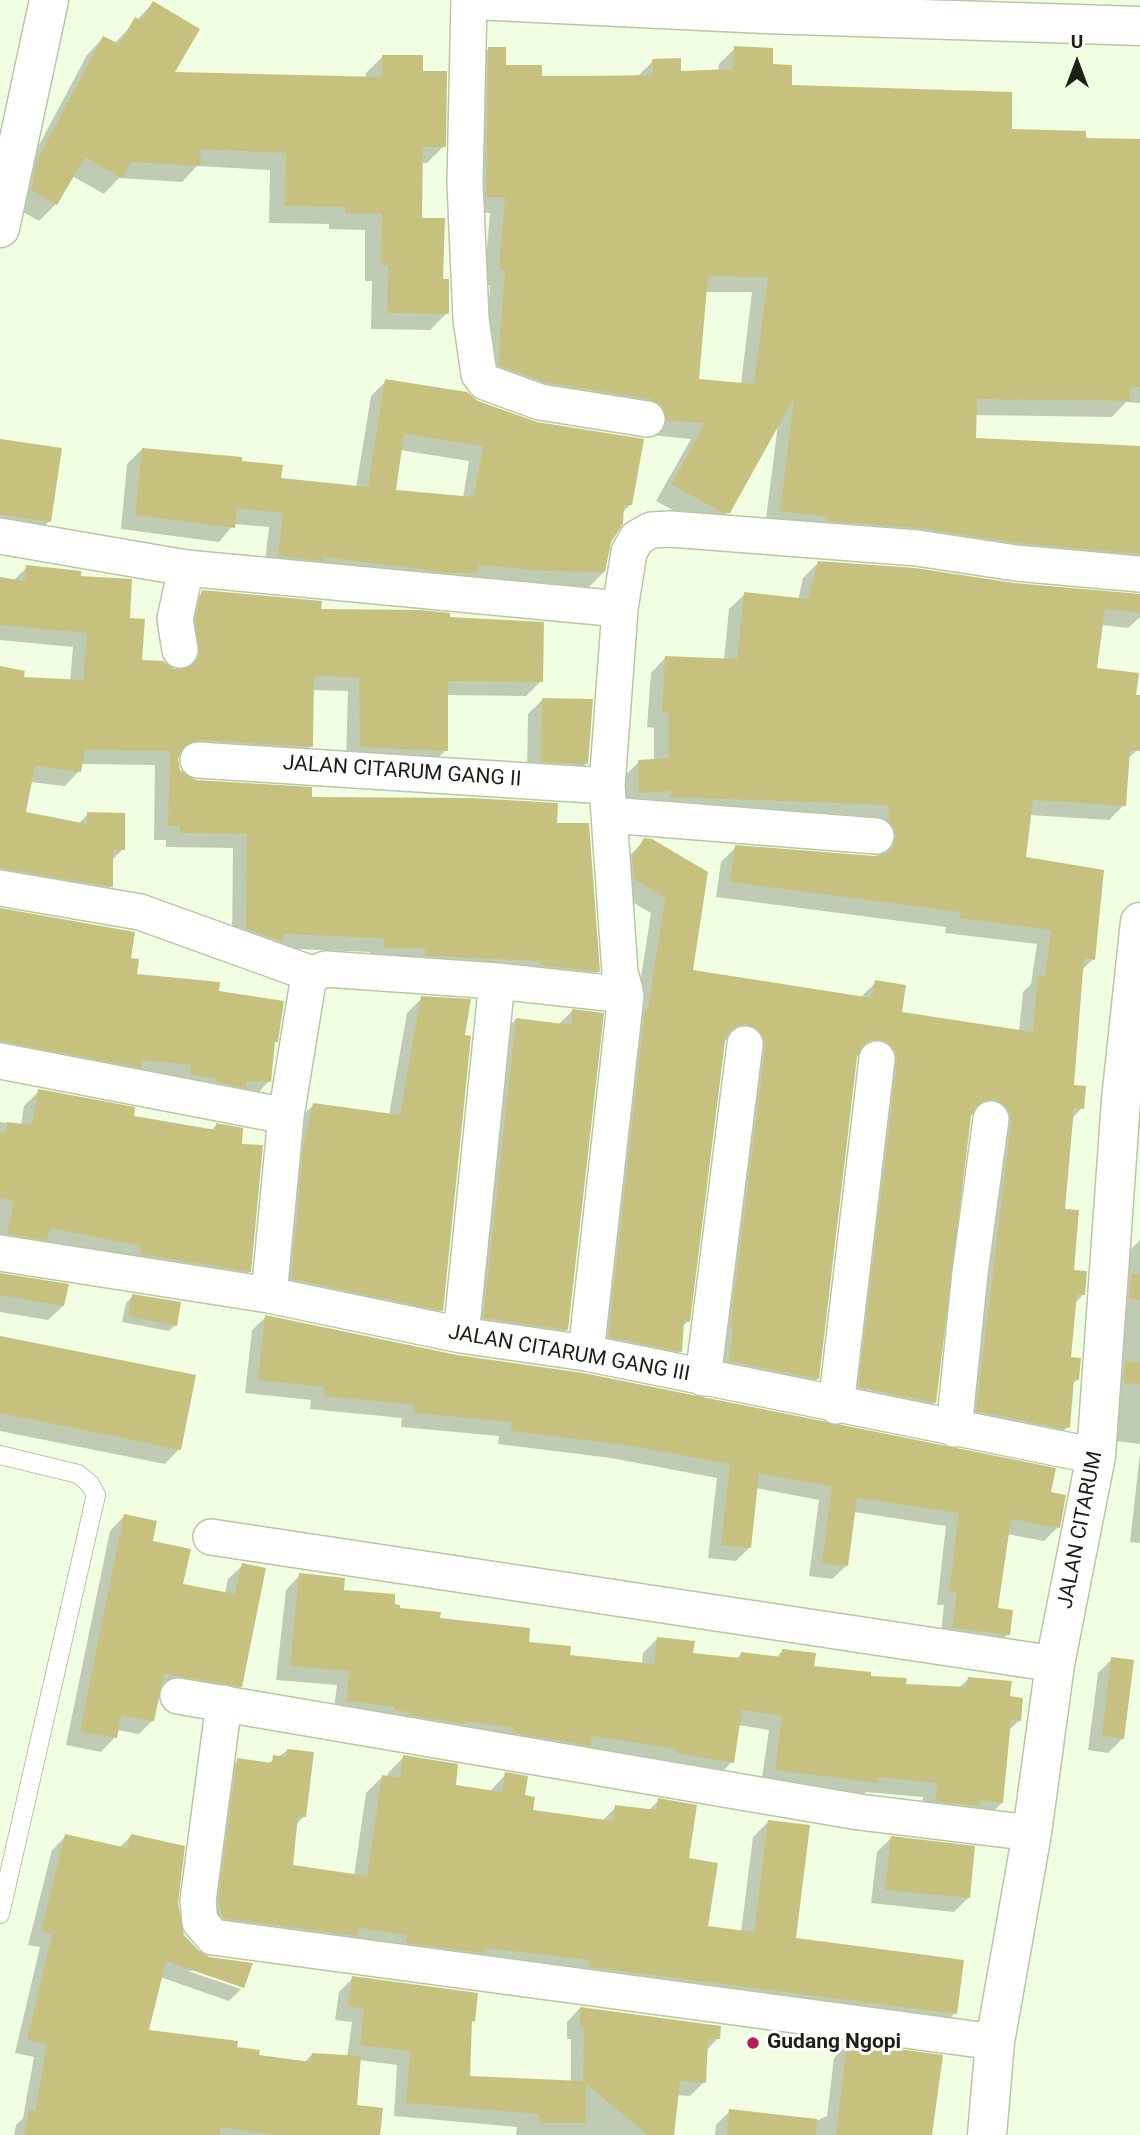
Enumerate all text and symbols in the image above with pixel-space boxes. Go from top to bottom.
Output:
north arrow [1042,28,1112,98]
text: U [1071,30,1083,53]
street label: JALAN CITARUM GANG II [282,751,522,793]
street label: JALAN CITARUM GANG III [446,1320,692,1388]
street label: JALAN CITARUM [1053,1449,1109,1611]
place label: Gudang Ngopi [767,2030,901,2056]
marker: Gudang Ngopi [745,2035,761,2051]

